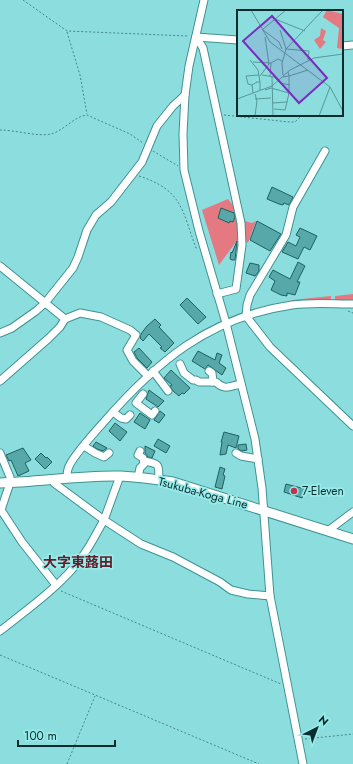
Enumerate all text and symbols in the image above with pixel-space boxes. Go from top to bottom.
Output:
inset map [237,10,343,116]
street label: Tsukuba-Koga Line [156,472,250,514]
place label: 7-Eleven [302,482,344,500]
marker: 7-Eleven [289,486,299,496]
district label: 大字東蕗田 [43,552,113,572]
north arrow [297,708,337,748]
text: N [315,712,332,729]
scale bar [18,722,115,748]
text: 100 m [24,727,57,745]

